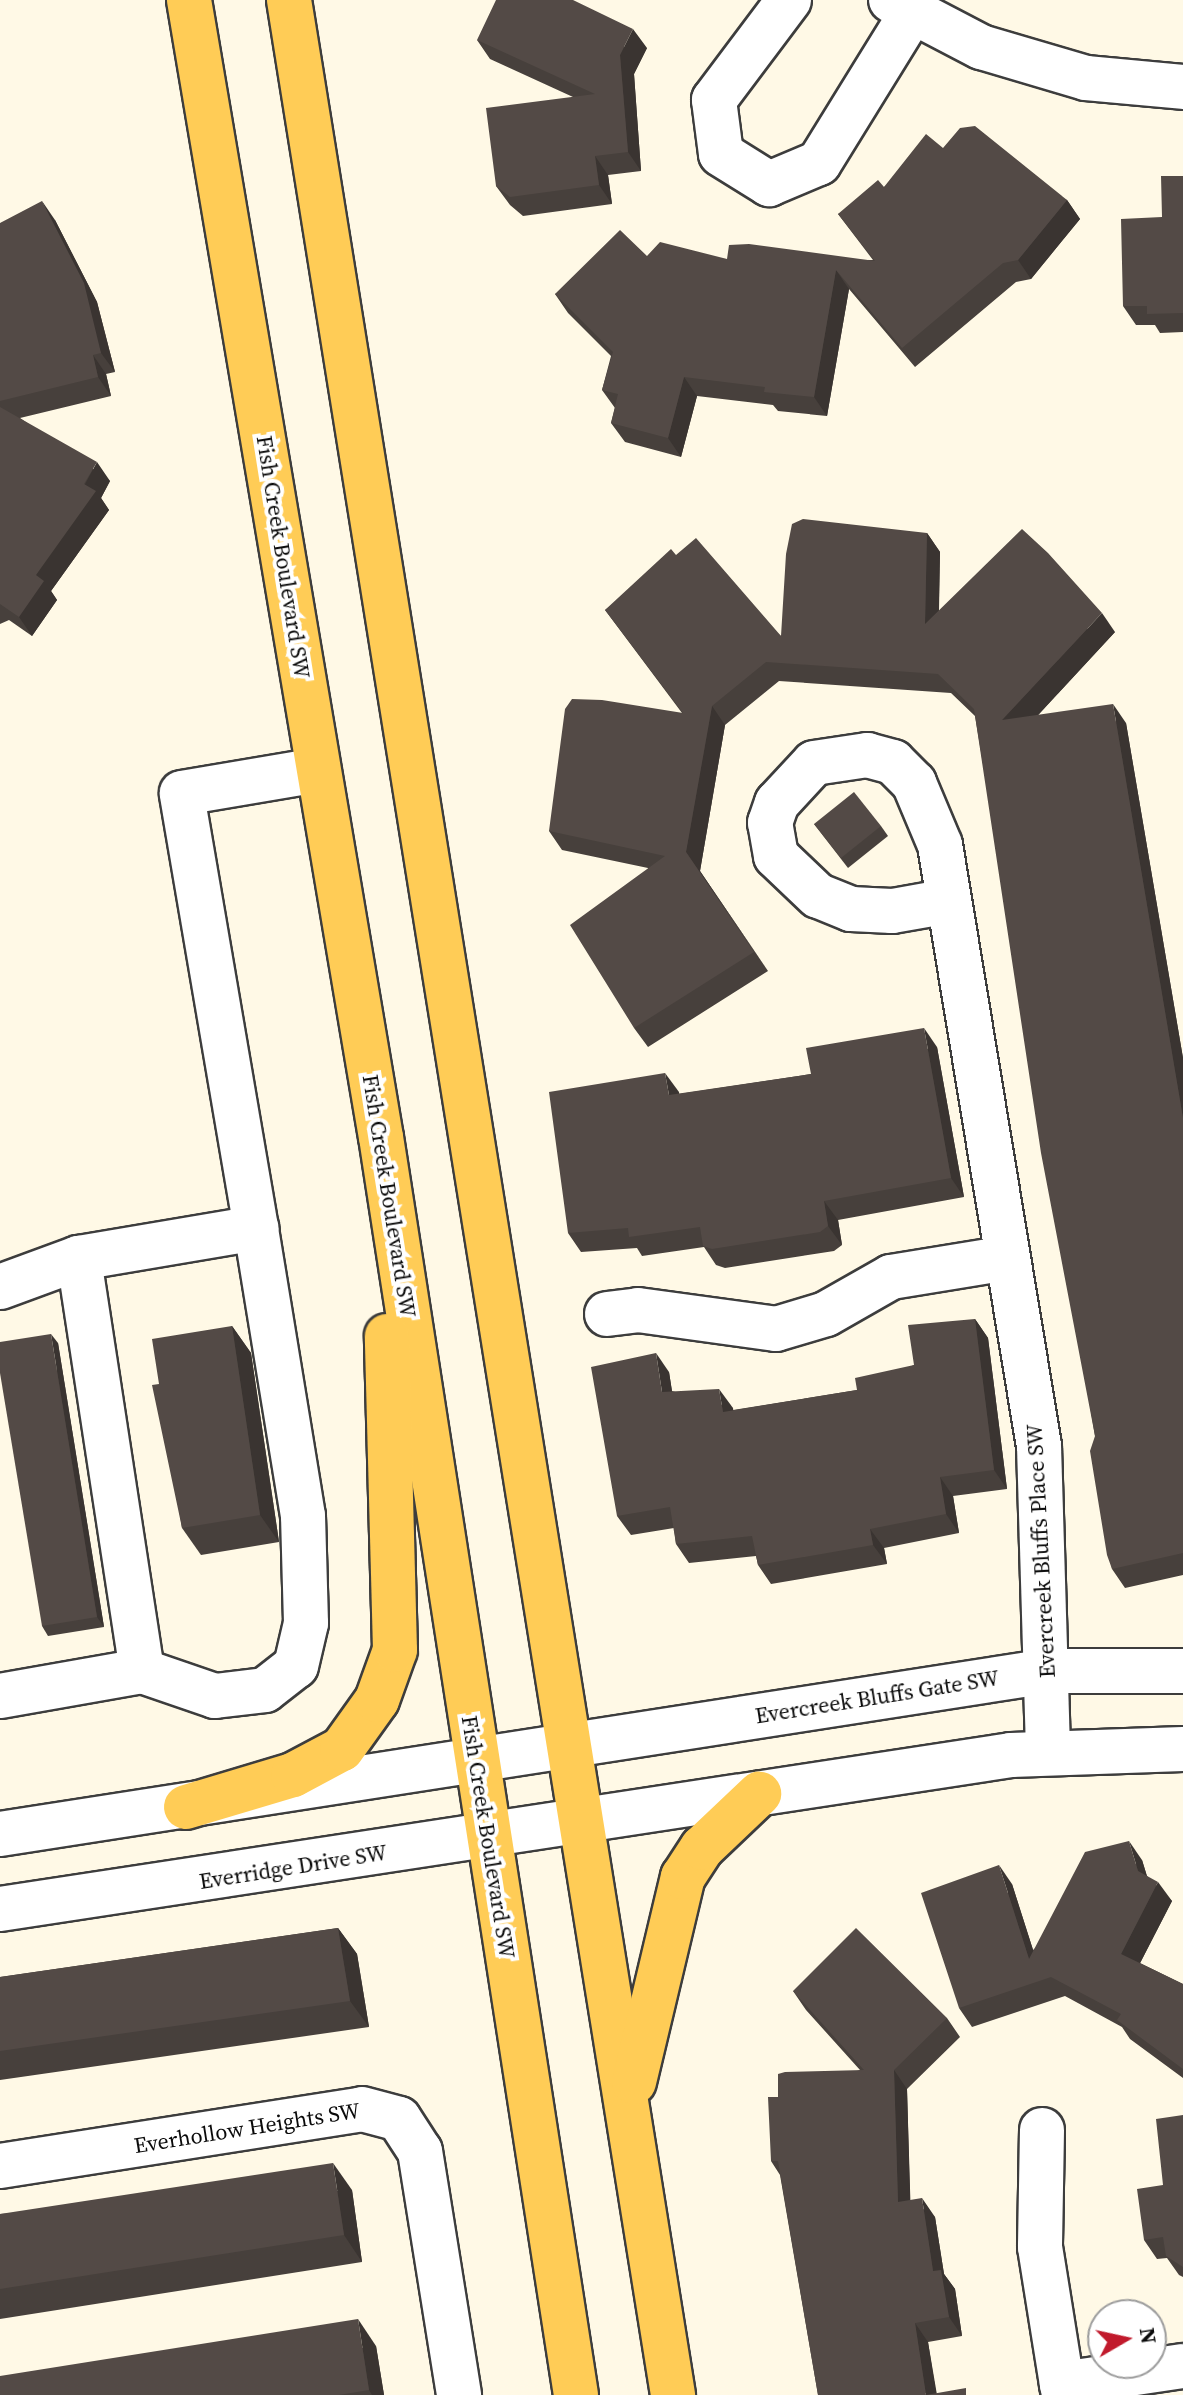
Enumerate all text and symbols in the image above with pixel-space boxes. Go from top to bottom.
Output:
street label: Fish Creek Boulevard SW [251,434,315,680]
street label: Fish Creek Boulevard SW [357,1073,421,1319]
street label: Evercreek Bluffs Place SW [1021,1423,1061,1679]
street label: Evercreek Bluffs Gate SW [753,1665,1001,1729]
street label: Fish Creek Boulevard SW [456,1714,520,1960]
street label: Everridge Drive SW [197,1839,389,1895]
street label: Everhollow Heights SW [132,2097,362,2159]
north arrow [1087,2299,1167,2379]
text: N [1133,2325,1165,2346]

